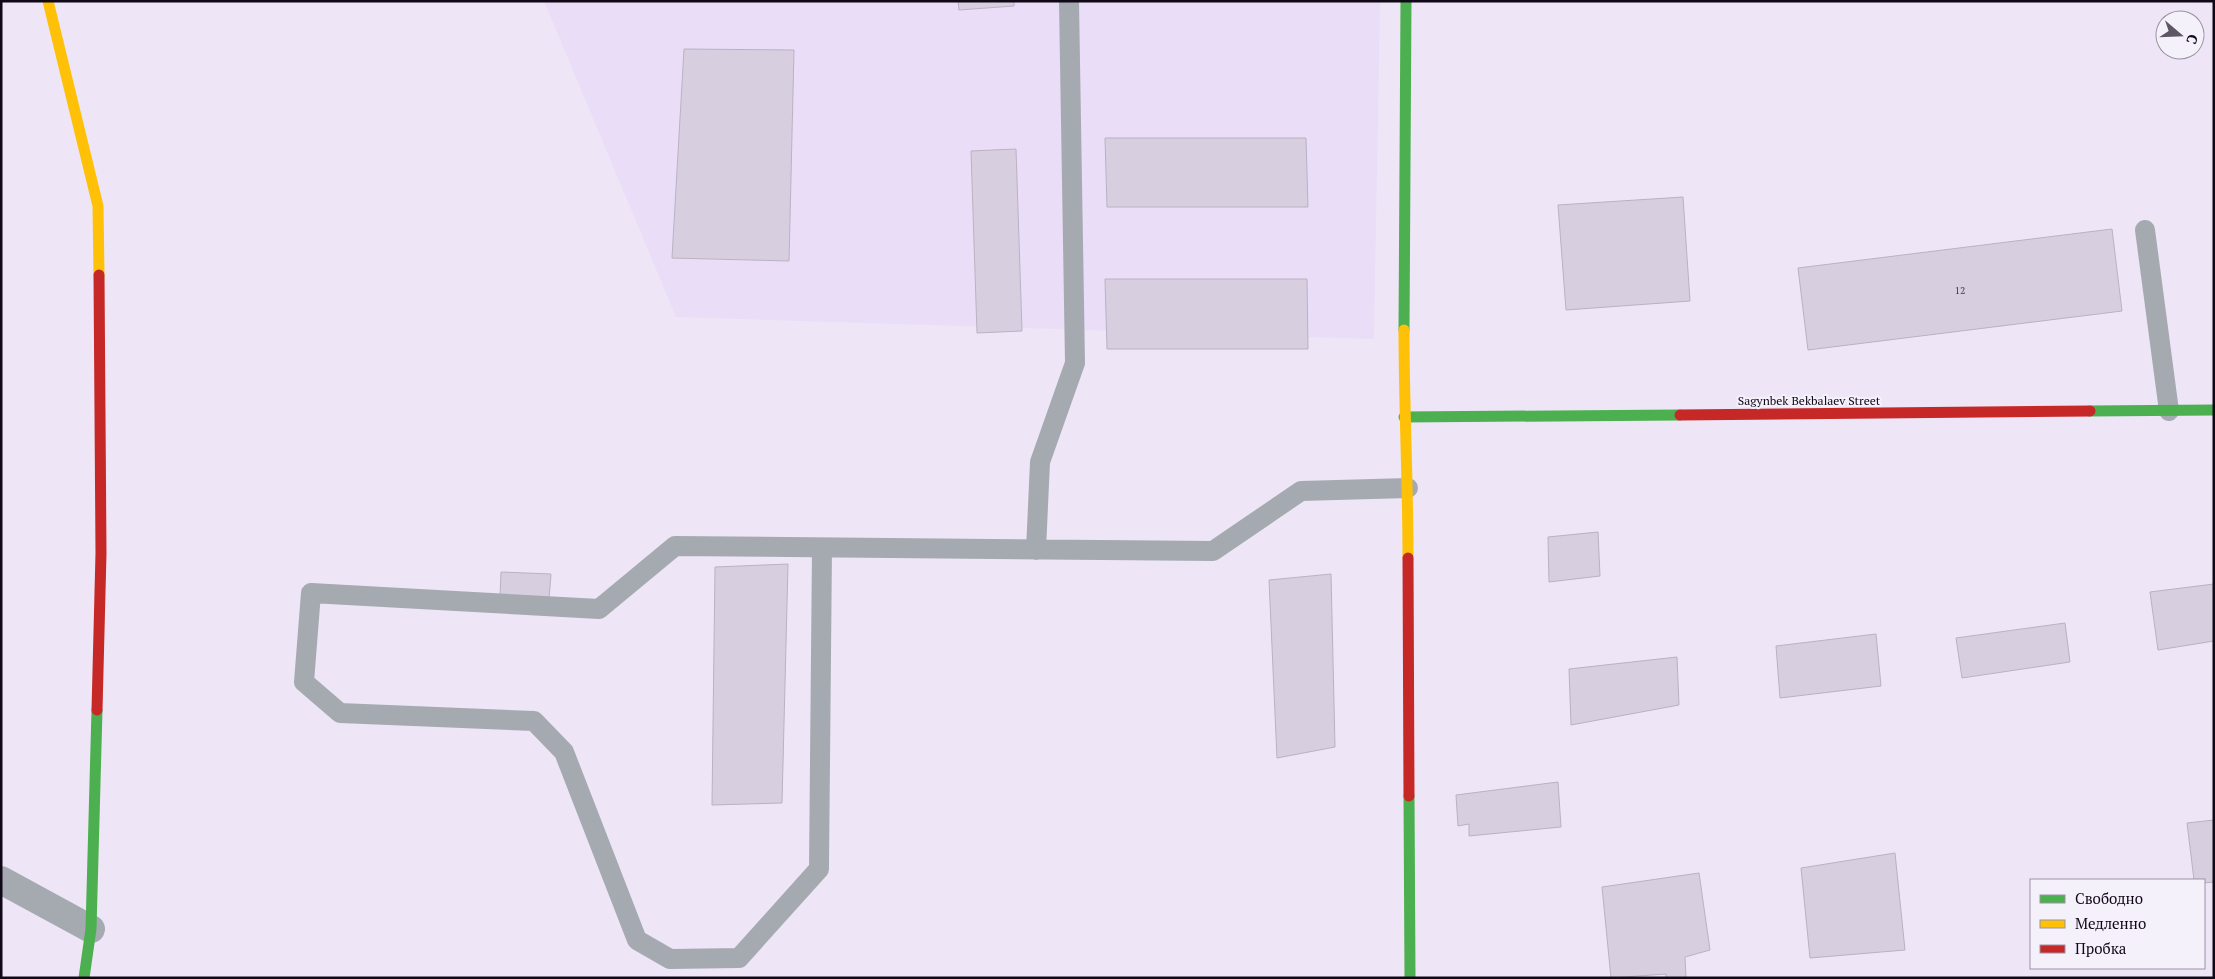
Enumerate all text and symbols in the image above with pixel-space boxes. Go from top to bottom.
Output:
north arrow [2155,10,2205,60]
text: С [2182,32,2203,47]
house number: 12 [1955,284,1965,297]
street label: Sagynbek Bekbalaev Street [1738,393,1881,408]
legend [2030,879,2205,969]
text: Свободно [2075,888,2143,908]
text: Медленно [2075,913,2146,933]
text: Пробка [2075,938,2127,958]

